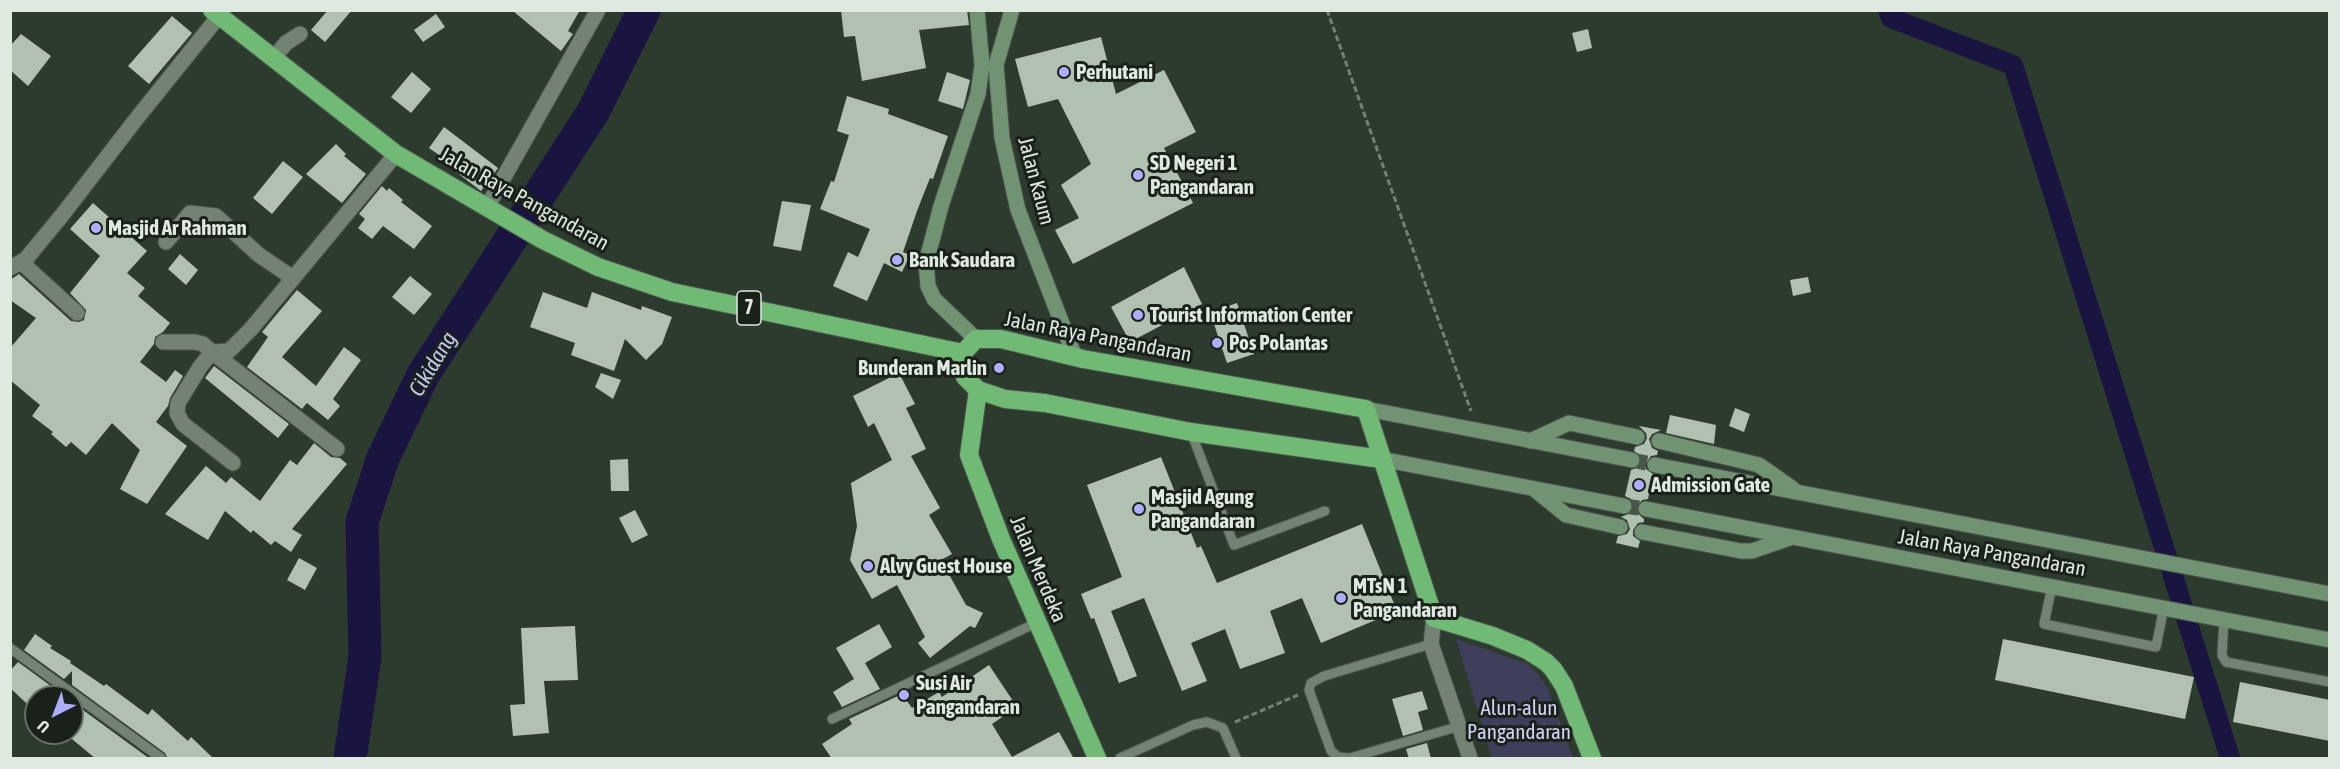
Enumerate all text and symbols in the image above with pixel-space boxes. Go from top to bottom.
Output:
place label: Perhutani [1076,59,1153,85]
marker: Perhutani [1057,65,1071,79]
street label: Jalan Kaum [1012,134,1060,228]
street label: Jalan Raya Pangandaran [435,142,613,256]
place label: SD Negeri 1 Pangandaran [1150,150,1254,200]
marker: SD Negeri 1 Pangandaran [1131,168,1145,182]
place label: Masjid Ar Rahman [108,215,247,241]
marker: Masjid Ar Rahman [89,221,103,235]
place label: Bank Saudara [909,247,1015,273]
marker: Bank Saudara [890,253,904,267]
road number: 7 [737,291,761,325]
place label: Tourist Information Center [1150,302,1352,328]
street label: Jalan Raya Pangandaran [1002,306,1194,368]
marker: Tourist Information Center [1131,308,1145,322]
water label: Cikidang [403,327,463,401]
place label: Pos Polantas [1229,330,1328,356]
marker: Pos Polantas [1210,336,1224,350]
place label: Bunderan Marlin [858,355,987,381]
marker: Bunderan Marlin [992,361,1006,375]
place label: Admission Gate [1651,472,1770,498]
marker: Admission Gate [1632,478,1646,492]
place label: Masjid Agung Pangandaran [1151,484,1255,534]
marker: Masjid Agung Pangandaran [1132,502,1146,516]
street label: Jalan Merdeka [1004,512,1072,626]
street label: Jalan Raya Pangandaran [1896,524,2088,582]
place label: Alvy Guest House [880,553,1012,579]
marker: Alvy Guest House [861,559,875,573]
place label: MTsN 1 Pangandaran [1353,573,1457,623]
marker: MTsN 1 Pangandaran [1334,591,1348,605]
place label: Susi Air Pangandaran [916,670,1020,720]
north arrow [24,685,84,745]
marker: Susi Air Pangandaran [897,688,911,702]
park label: Alun-alun Pangandaran [1467,695,1571,745]
text: U [34,717,53,737]

